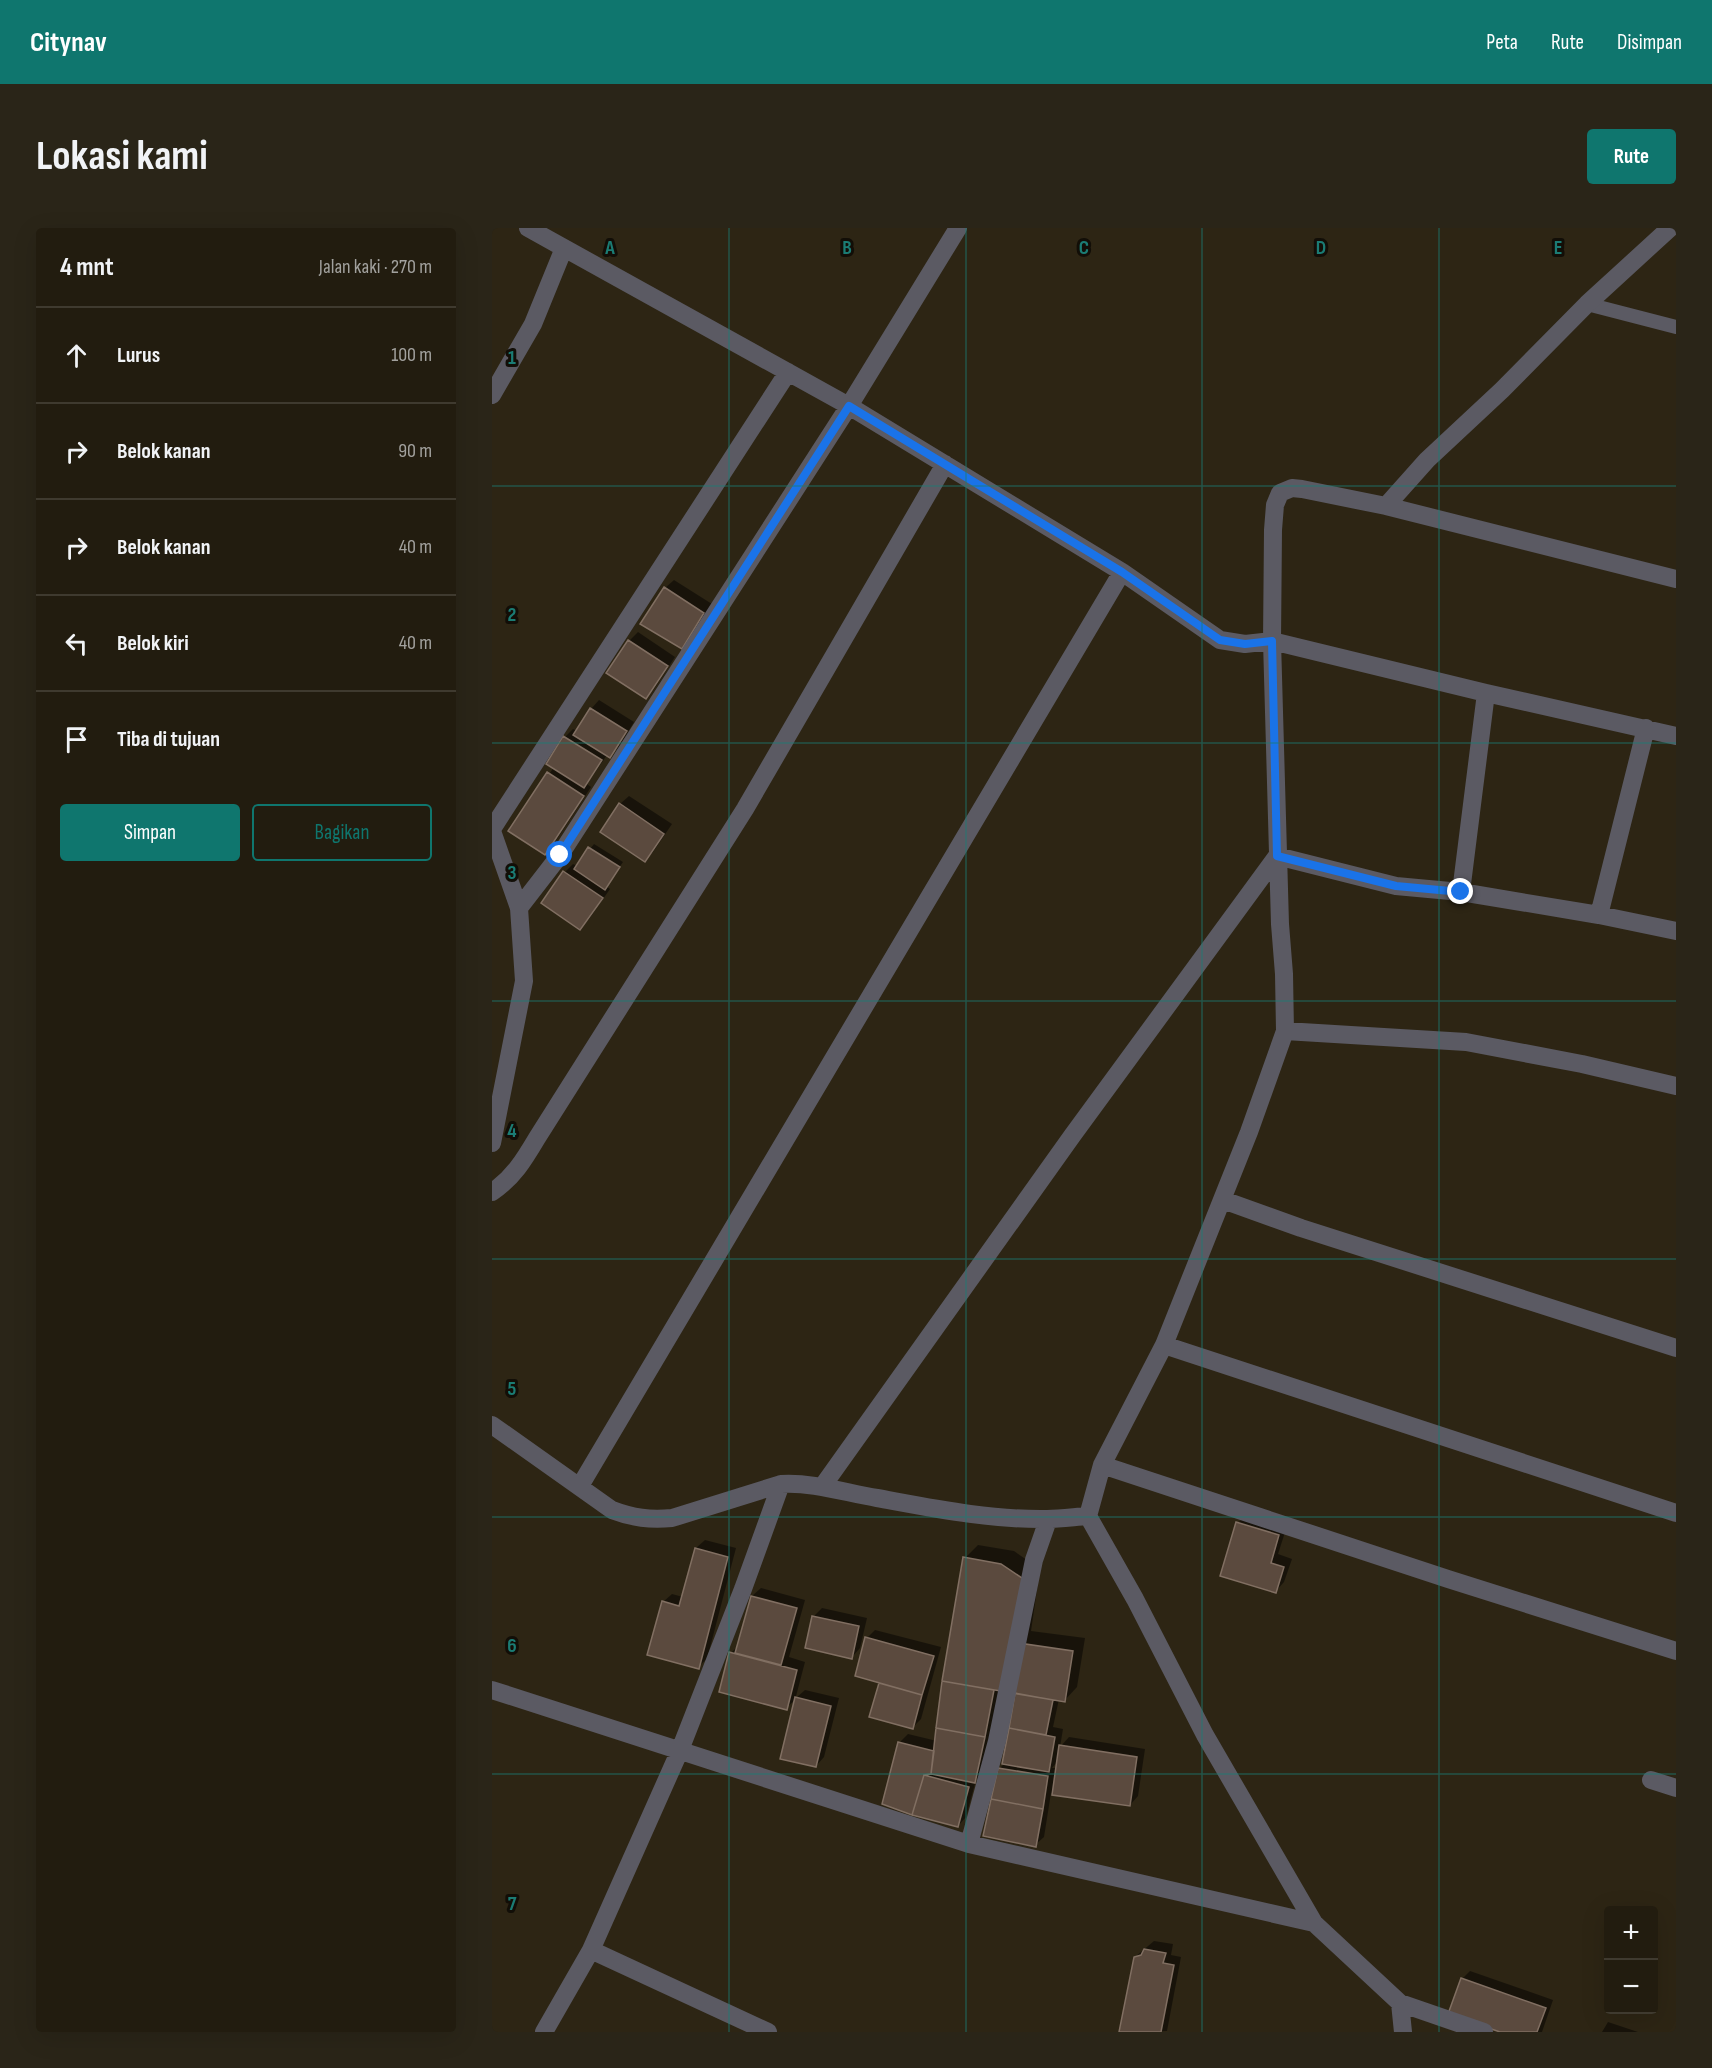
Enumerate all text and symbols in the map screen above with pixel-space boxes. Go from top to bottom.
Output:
text: Citynav [30,26,107,59]
text: Peta [1486,30,1518,55]
text: Rute [1551,30,1584,55]
text: Disimpan [1617,30,1682,55]
button: Rute [1587,129,1676,184]
text: Lokasi kami [36,131,208,182]
text: A [604,236,615,260]
text: B [842,236,852,260]
text: C [1079,236,1089,260]
text: D [1316,236,1326,260]
text: E [1554,236,1562,260]
text: 4 mnt [60,252,114,283]
text: Jalan kaki · 270 m [319,255,432,279]
icon: ahead [60,339,93,372]
text: Lurus [117,342,160,369]
text: 100 m [391,343,432,367]
text: 1 [508,346,516,370]
icon: right [60,435,93,468]
text: Belok kanan [117,438,210,465]
text: 90 m [398,439,432,463]
icon: right [60,531,93,564]
text: Belok kanan [117,534,210,561]
text: 40 m [399,535,432,559]
text: 2 [508,603,516,627]
icon: left [60,627,93,660]
text: Belok kiri [117,630,189,657]
text: 40 m [399,631,432,655]
icon: arrive [60,723,93,756]
text: Tiba di tujuan [117,726,220,753]
button: Simpan [60,804,240,861]
button: Bagikan [252,804,432,861]
route start [546,841,572,867]
text: 3 [508,861,517,885]
route end [1447,878,1473,904]
text: 4 [507,1119,517,1143]
text: 5 [508,1377,517,1401]
text: 6 [507,1634,517,1658]
text: 7 [508,1892,517,1916]
map controls [1604,1906,1658,2014]
button: + [1604,1906,1658,1960]
button: − [1604,1960,1658,2014]

